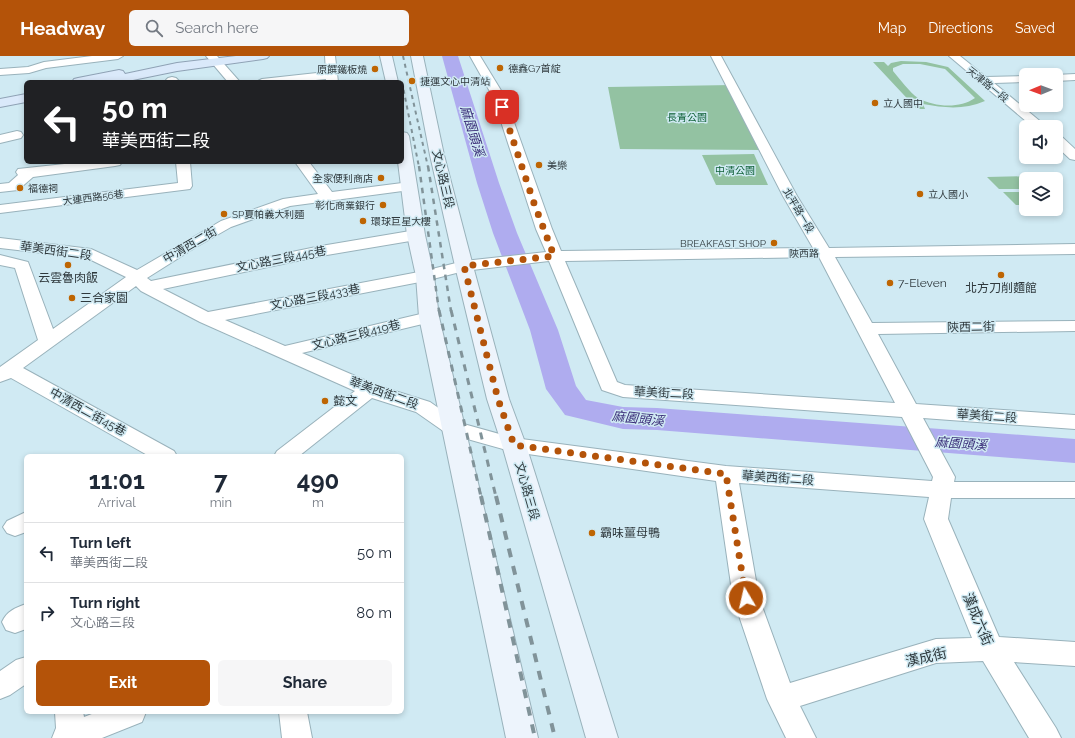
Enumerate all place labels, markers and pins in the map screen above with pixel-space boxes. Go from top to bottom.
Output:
marker: 德鑫G7首綻 [495,63,505,73]
place label: 德鑫G7首綻 [508,63,561,74]
place label: 原饌鐵板燒 [317,64,367,75]
marker: 原饌鐵板燒 [370,64,380,74]
marker: 捷運文心中清站 [407,76,417,86]
place label: 捷運文心中清站 [420,76,490,87]
pin [485,90,519,124]
marker: 立人國中 [870,98,880,108]
place label: 立人國中 [883,98,923,109]
marker: 美樂 [534,160,544,170]
place label: 美樂 [547,160,567,171]
place label: 全家便利商店 [313,173,373,184]
marker: 全家便利商店 [376,173,386,183]
marker: 福德祠 [15,183,25,193]
place label: 福德祠 [28,183,58,194]
marker: 立人國小 [915,189,925,199]
place label: 立人國小 [928,189,968,200]
place label: 彰化商業銀行 [315,200,375,211]
marker: 彰化商業銀行 [378,200,388,210]
marker: SP夏帕義大利麵 [219,209,229,219]
place label: SP夏帕義大利麵 [232,209,304,220]
marker: 環球巨星大樓 [358,216,368,226]
place label: 環球巨星大樓 [371,216,431,227]
place label: BREAKFAST SHOP [680,238,766,249]
marker: BREAKFAST SHOP [769,238,779,248]
marker: 云雲魯肉飯 [63,260,73,270]
marker: 北方刀削麵館 [996,270,1006,280]
place label: 云雲魯肉飯 [38,271,98,285]
place label: 7-Eleven [898,276,947,290]
marker: 7-Eleven [885,278,895,288]
place label: 北方刀削麵館 [965,281,1037,295]
place label: 三合家園 [80,291,128,305]
marker: 三合家園 [67,293,77,303]
place label: 懿文 [333,394,357,408]
marker: 懿文 [320,396,330,406]
place label: 霸味薑母鴨 [600,526,660,540]
marker: 霸味薑母鴨 [587,528,597,538]

